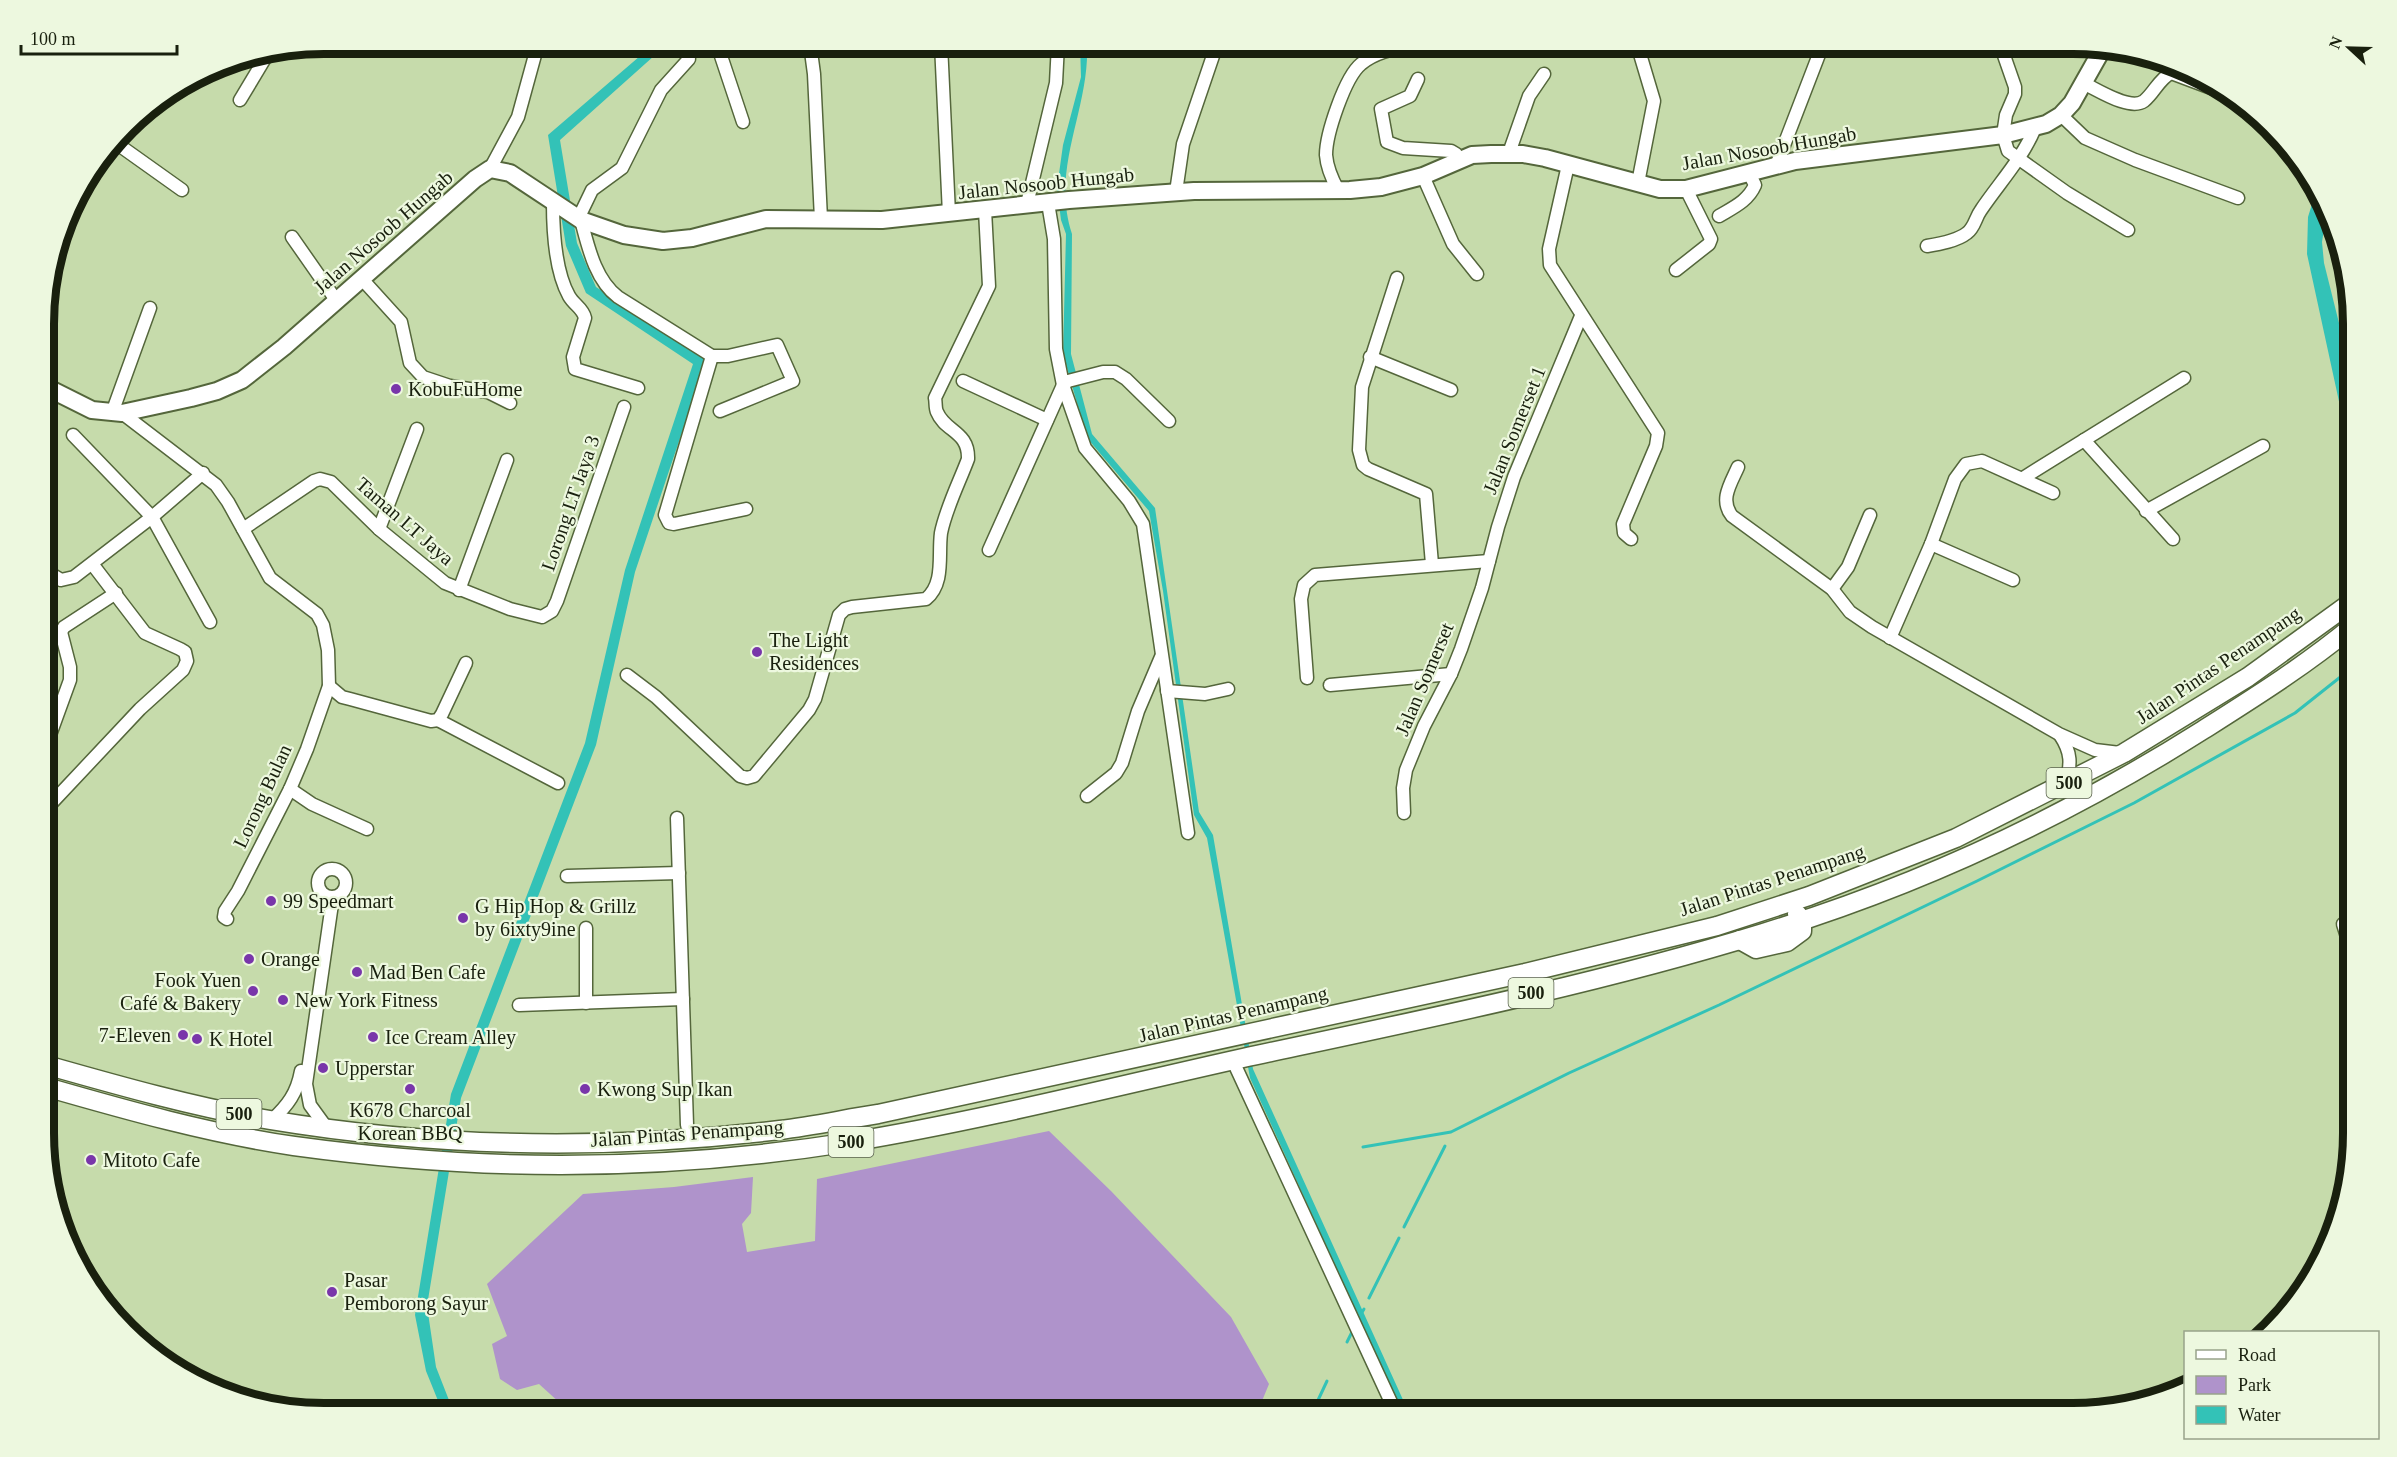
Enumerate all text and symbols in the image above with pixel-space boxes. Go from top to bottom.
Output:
scale bar [21,18,177,56]
north arrow [2319,18,2379,78]
text: 100 m [30,29,76,49]
text: N [2326,34,2346,51]
street label: Jalan Nosoob Hungab [1680,122,1858,175]
street label: Jalan Nosoob Hungab [957,163,1135,204]
street label: Jalan Nosoob Hungab [309,166,458,299]
street label: Jalan Somerset 1 [1478,363,1550,497]
place label: KobuFuHome [408,378,523,400]
marker: KobuFuHome [389,382,403,396]
street label: Lorong LT Jaya 3 [537,432,604,574]
street label: Taman LT Jaya [351,473,458,570]
street label: Jalan Pintas Penampang [2132,602,2305,729]
street label: Jalan Somerset [1390,619,1458,739]
place label: The Light Residences [769,629,859,674]
marker: The Light Residences [750,645,764,659]
street label: Lorong Bulan [228,741,296,852]
road number: 500 [2046,768,2092,798]
street label: Jalan Pintas Penampang [1677,840,1868,921]
place label: 99 Speedmart [283,890,394,913]
marker: 99 Speedmart [264,894,278,908]
place label: G Hip Hop & Grillz by 6ixty9ine [475,895,636,941]
marker: G Hip Hop & Grillz by 6ixty9ine [456,911,470,925]
place label: Orange [261,948,320,971]
marker: Orange [242,952,256,966]
place label: Mad Ben Cafe [369,961,486,983]
marker: Mad Ben Cafe [350,965,364,979]
place label: Fook Yuen Café & Bakery [120,969,241,1015]
road number: 500 [1508,978,1553,1008]
street label: Jalan Pintas Penampang [1136,982,1330,1047]
marker: Fook Yuen Café & Bakery [246,984,260,998]
place label: New York Fitness [295,989,438,1011]
marker: New York Fitness [276,993,290,1007]
place label: 7-Eleven [99,1024,171,1046]
place label: Ice Cream Alley [385,1026,516,1049]
marker: 7-Eleven [176,1028,190,1042]
place label: K Hotel [209,1028,273,1050]
marker: Ice Cream Alley [366,1030,380,1044]
marker: K Hotel [190,1032,204,1046]
place label: Upperstar [335,1057,414,1080]
marker: Upperstar [316,1061,330,1075]
place label: Kwong Sup Ikan [597,1078,733,1101]
marker: K678 Charcoal Korean BBQ [403,1082,417,1096]
marker: Kwong Sup Ikan [578,1082,592,1096]
road number: 500 [216,1099,262,1129]
place label: K678 Charcoal Korean BBQ [349,1099,471,1144]
street label: Jalan Pintas Penampang [590,1115,784,1152]
road number: 500 [828,1127,874,1157]
place label: Mitoto Cafe [103,1149,200,1171]
marker: Mitoto Cafe [84,1153,98,1167]
place label: Pasar Pemborong Sayur [344,1269,488,1315]
marker: Pasar Pemborong Sayur [325,1285,339,1299]
legend [2184,1331,2379,1439]
text: Road [2238,1345,2276,1365]
text: Park [2238,1375,2271,1395]
text: Water [2238,1405,2281,1425]

